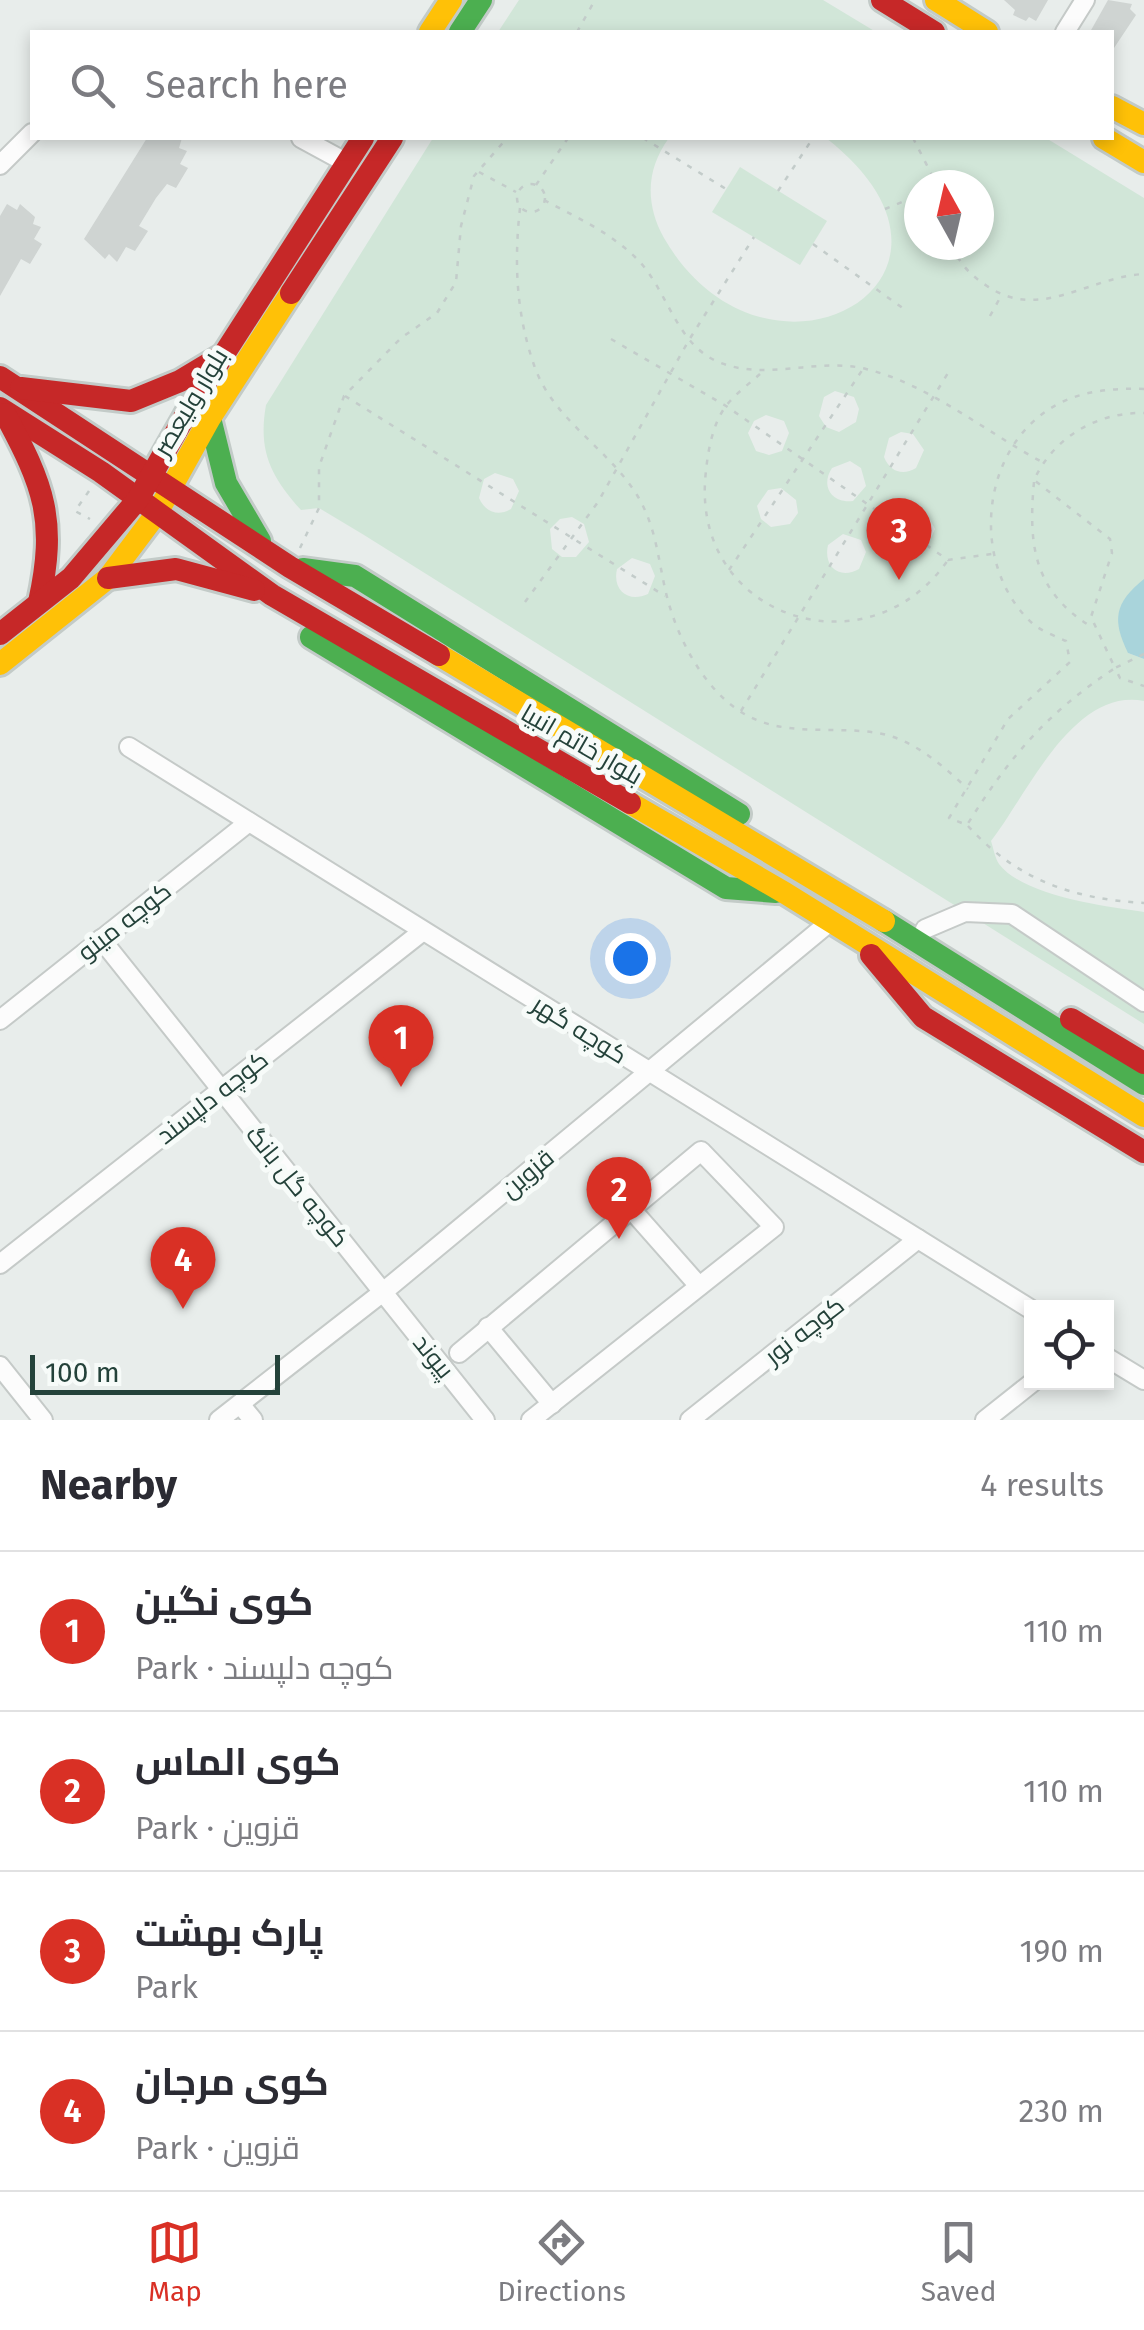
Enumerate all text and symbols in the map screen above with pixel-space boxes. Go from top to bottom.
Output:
search box [30,30,1114,140]
icon: search [65,58,120,113]
text: Search here [145,62,348,108]
north arrow [904,170,994,260]
street label: بلوار ولیعصر [146,343,235,464]
pin: 3 [866,498,932,580]
street label: بلوار خاتم انبیا [514,698,648,793]
street label: کوچه مینو [72,876,178,968]
your location [605,933,656,984]
street label: کوچه گهر [524,988,632,1071]
pin: 1 [368,1004,434,1087]
street label: کوچه دلپسند [151,1045,275,1152]
street label: کوچه گل بانگ [238,1120,355,1254]
street label: قزوین [495,1143,560,1205]
pin: 2 [586,1156,652,1239]
pin: 4 [150,1226,216,1309]
street label: کوچه نور [757,1290,851,1373]
map controls [1024,1300,1114,1390]
button: locate [1024,1300,1114,1390]
street label: پیوند [406,1328,460,1386]
scale bar [30,1350,280,1394]
text: 100 m [45,1356,120,1389]
text: Nearby [40,1460,177,1510]
text: 4 results [980,1466,1104,1504]
text: کوی نگین [135,1579,313,1625]
text: 1 [65,1612,80,1650]
text: 110 m [1023,1612,1104,1650]
text: Park · کوچه دلپسند [135,1649,394,1687]
text: کوی الماس [135,1739,341,1785]
text: 2 [64,1772,81,1810]
text: 110 m [1023,1772,1104,1810]
text: Park · قزوین [135,1809,300,1847]
text: پارک بهشت [135,1910,323,1956]
text: 3 [64,1932,81,1970]
text: 190 m [1020,1932,1104,1970]
text: Park [135,1968,198,2006]
text: کوی مرجان [135,2059,329,2105]
text: 4 [63,2092,82,2130]
text: 230 m [1019,2092,1104,2130]
text: Park · قزوین [135,2129,300,2167]
tab: Map [147,2215,202,2308]
tab: Directions [497,2215,626,2308]
tab: Saved [921,2215,997,2308]

